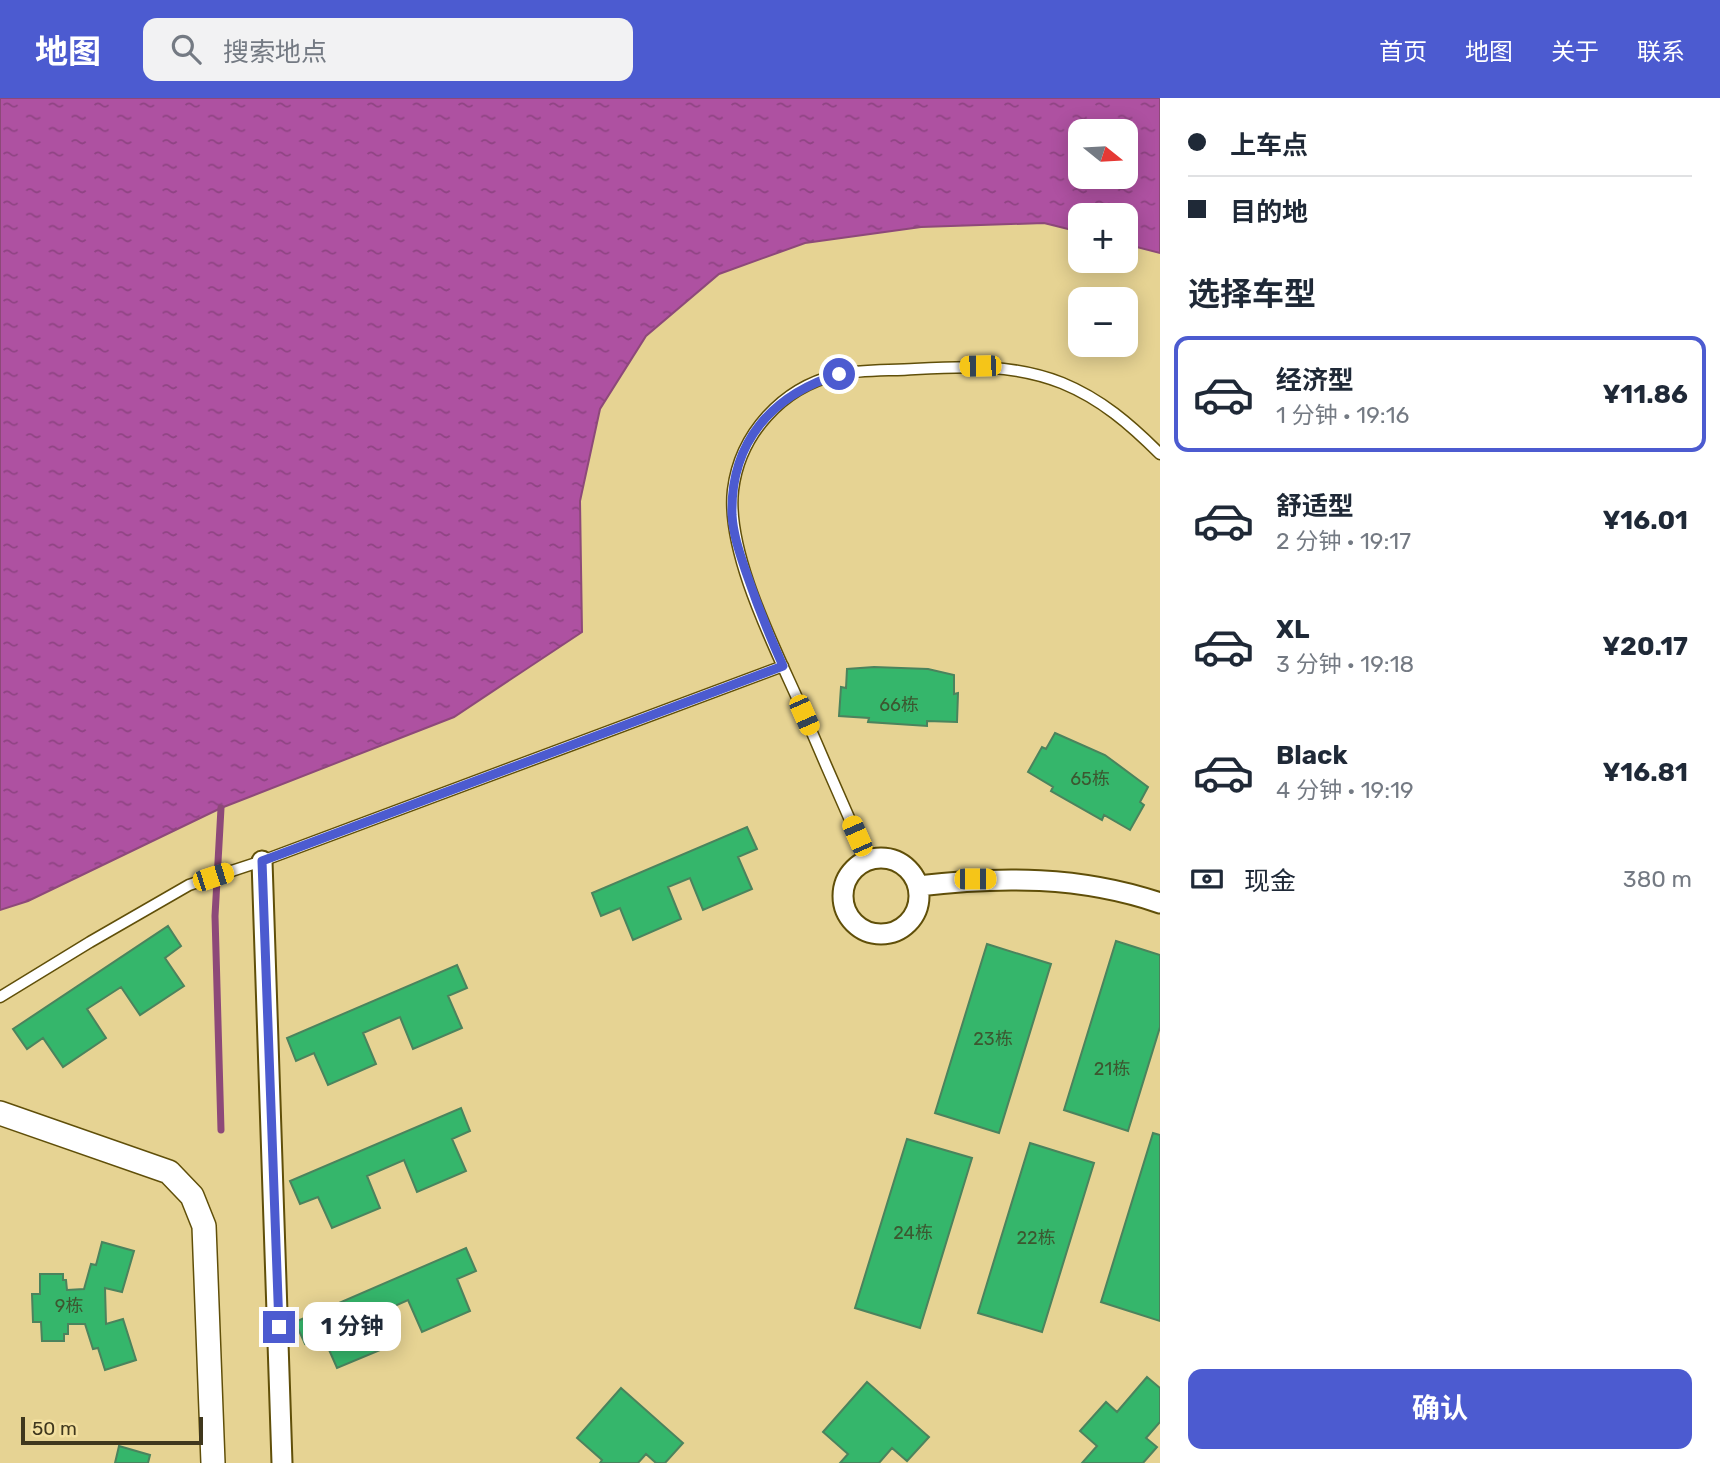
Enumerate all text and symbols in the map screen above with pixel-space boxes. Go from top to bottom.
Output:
search box [143,18,633,81]
icon: search [167,30,205,68]
text: 地图 [35,32,101,71]
text: 搜索地点 [223,37,327,68]
text: 首页 [1379,38,1427,66]
text: 地图 [1465,38,1513,66]
text: 关于 [1551,38,1599,66]
text: 联系 [1637,38,1685,66]
north arrow [1068,119,1138,189]
map controls [1068,119,1138,357]
text: 上车点 [1230,130,1308,161]
text: 目的地 [1230,197,1308,228]
button: + [1068,203,1138,273]
text: 选择车型 [1188,275,1316,313]
button: − [1068,287,1138,357]
car [959,355,1002,377]
route start [823,358,855,390]
icon: car [1192,363,1255,426]
text: 经济型 [1276,365,1354,396]
text: ¥11.86 [1602,379,1688,410]
text: 1 分钟 · 19:16 [1276,401,1409,429]
icon: car [1192,489,1255,552]
text: 舒适型 [1276,491,1354,522]
text: ¥16.01 [1602,505,1688,536]
text: 2 分钟 · 19:17 [1276,527,1411,555]
text: XL [1276,614,1309,645]
icon: car [1192,615,1255,678]
text: ¥20.17 [1602,631,1688,662]
text: 3 分钟 · 19:18 [1276,650,1414,678]
car [786,692,823,738]
house number: 66栋 [879,694,919,716]
text: Black [1276,740,1348,771]
icon: car [1192,741,1255,804]
text: ¥16.81 [1602,757,1688,788]
house number: 65栋 [1070,768,1110,790]
text: 4 分钟 · 19:19 [1276,776,1414,804]
car [839,813,876,859]
icon: cash [1188,860,1226,898]
car [190,861,237,893]
text: 380 m [1623,865,1692,893]
text: 现金 [1244,866,1296,897]
car [955,869,997,890]
house number: 23栋 [973,1028,1013,1050]
house number: 21栋 [1094,1058,1130,1080]
house number: 24栋 [893,1222,933,1244]
house number: 22栋 [1016,1227,1056,1249]
house number: 9栋 [55,1295,83,1317]
callout: 1 分钟 [304,1302,402,1352]
route end [263,1311,295,1343]
text: 1 分钟 [321,1312,383,1340]
button: 确认 [1188,1369,1692,1449]
scale bar [21,1414,203,1446]
text: 50 m [32,1417,77,1440]

